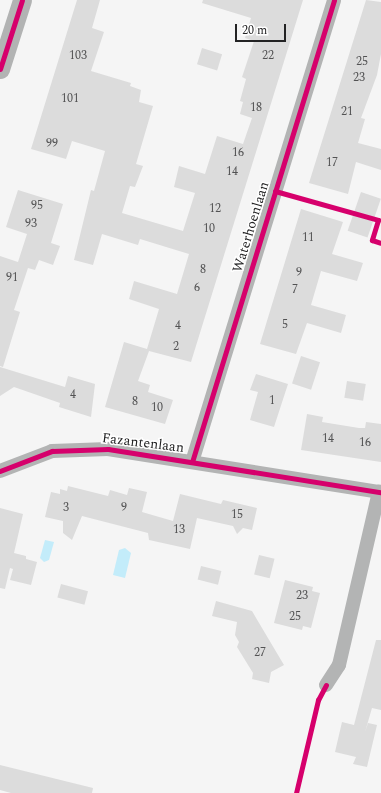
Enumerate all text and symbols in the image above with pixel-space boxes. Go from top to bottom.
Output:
scale bar [237,16,288,42]
text: 20 m [242,21,267,40]
house number: 103 [69,49,87,63]
house number: 22 [262,49,274,63]
house number: 25 [356,55,368,69]
house number: 23 [353,71,365,85]
house number: 101 [61,92,79,106]
house number: 18 [250,101,262,115]
house number: 21 [341,105,353,119]
house number: 99 [46,137,58,151]
house number: 16 [232,146,244,160]
house number: 17 [326,156,338,170]
house number: 14 [226,165,238,179]
street label: Waterhoenlaan [229,179,273,275]
house number: 95 [31,199,43,213]
house number: 12 [209,202,221,216]
house number: 93 [25,217,37,231]
house number: 10 [203,222,215,236]
house number: 11 [302,231,314,245]
house number: 8 [200,263,206,277]
house number: 9 [296,266,302,280]
house number: 91 [6,271,18,285]
house number: 6 [194,281,200,295]
house number: 7 [292,283,298,297]
house number: 5 [282,318,288,332]
house number: 4 [175,319,181,333]
house number: 2 [173,340,179,354]
house number: 4 [70,388,76,402]
house number: 1 [269,394,275,408]
house number: 8 [132,395,138,409]
house number: 10 [151,401,163,415]
street label: Fazantenlaan [101,430,185,456]
house number: 14 [322,432,334,446]
house number: 16 [359,436,371,450]
house number: 3 [63,501,69,515]
house number: 9 [121,501,127,515]
house number: 15 [231,508,243,522]
house number: 13 [173,523,185,537]
house number: 23 [296,589,308,603]
house number: 25 [289,610,301,624]
house number: 27 [254,646,266,660]

